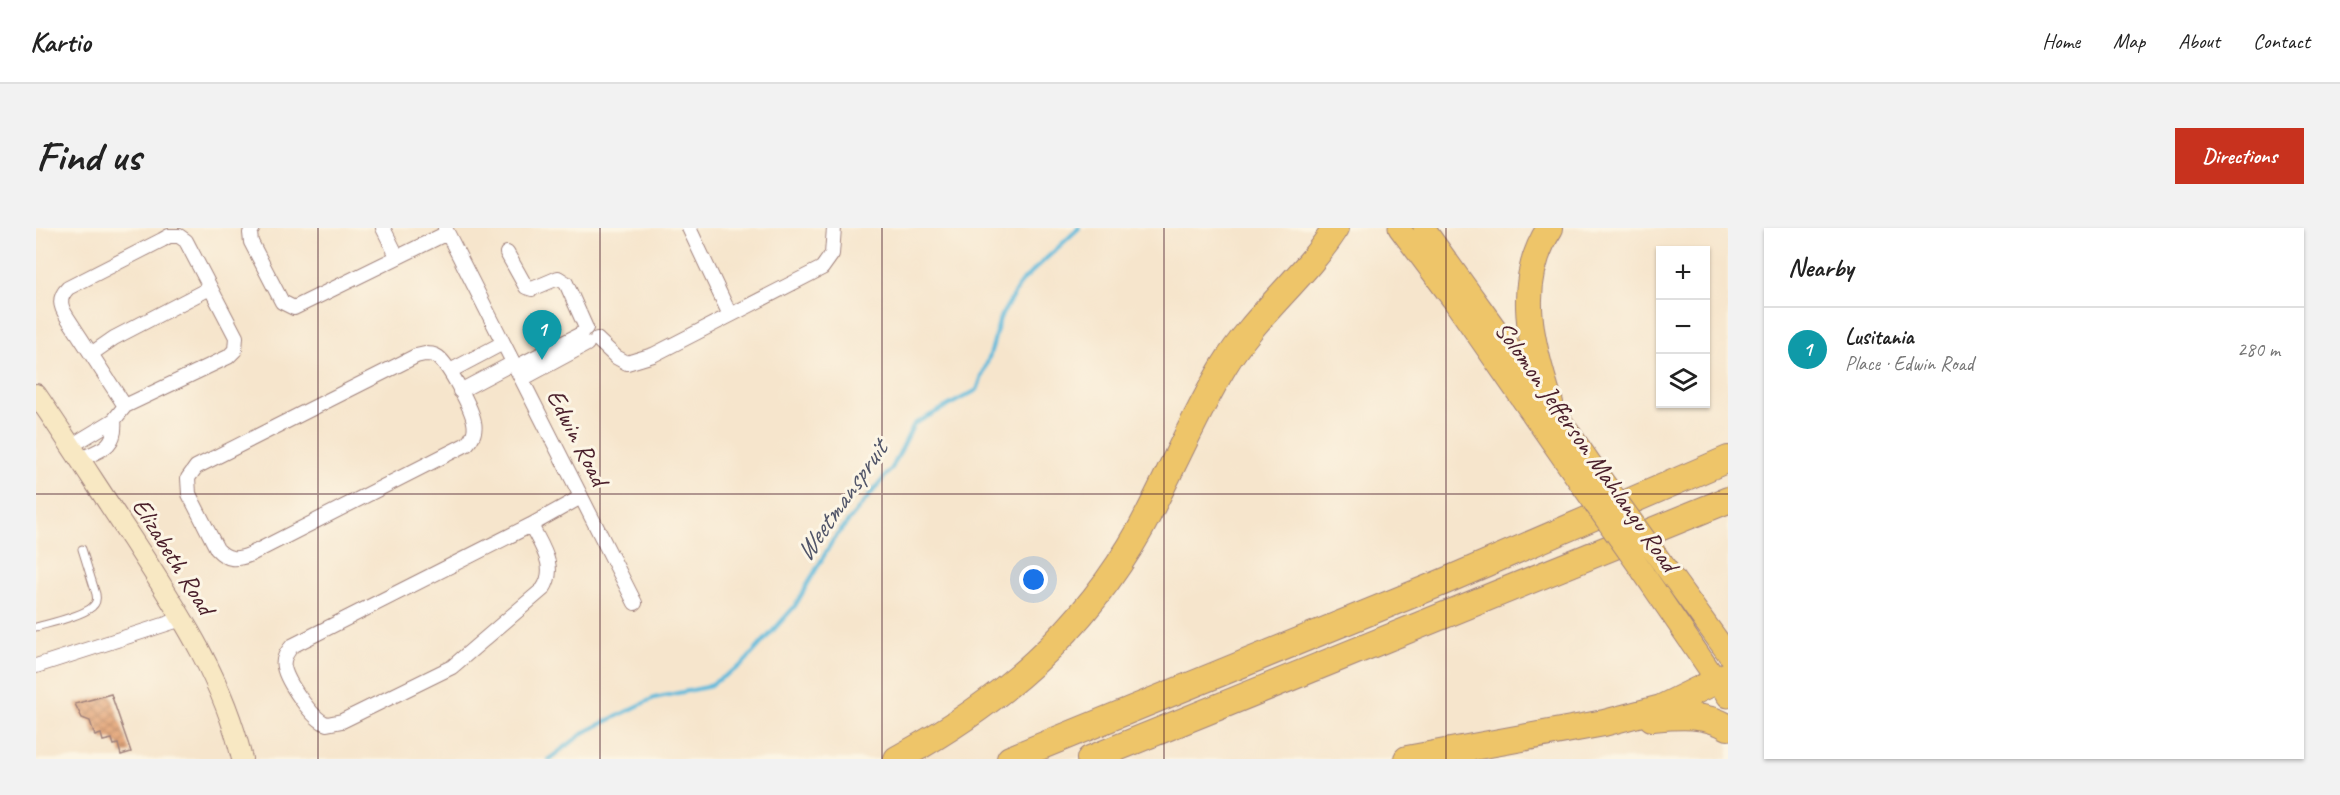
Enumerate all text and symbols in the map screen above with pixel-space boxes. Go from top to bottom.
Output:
text: Kartio [30,24,91,59]
text: Home [2042,28,2080,54]
text: Map [2113,28,2145,54]
text: About [2178,28,2220,54]
text: Contact [2253,28,2310,54]
button: Directions [2175,128,2304,184]
text: Find us [36,130,141,183]
map controls [1656,246,1710,408]
button: + [1656,246,1710,300]
text: Nearby [1788,251,1853,284]
button: − [1656,300,1710,354]
pin: 1 [522,310,562,360]
street label: Solomon Jefferson Mahlangu Road [1487,315,1688,581]
text: Lusitania [1845,323,1914,351]
text: 1 [1803,337,1812,362]
text: 280 m [2237,337,2280,362]
text: Place · Edwin Road [1845,351,1974,376]
button: layers [1656,354,1710,408]
street label: Edwin Road [539,383,618,494]
water label: Weetmanspruit [787,430,898,568]
street label: Elizabeth Road [125,492,224,624]
your location [1019,565,1048,594]

